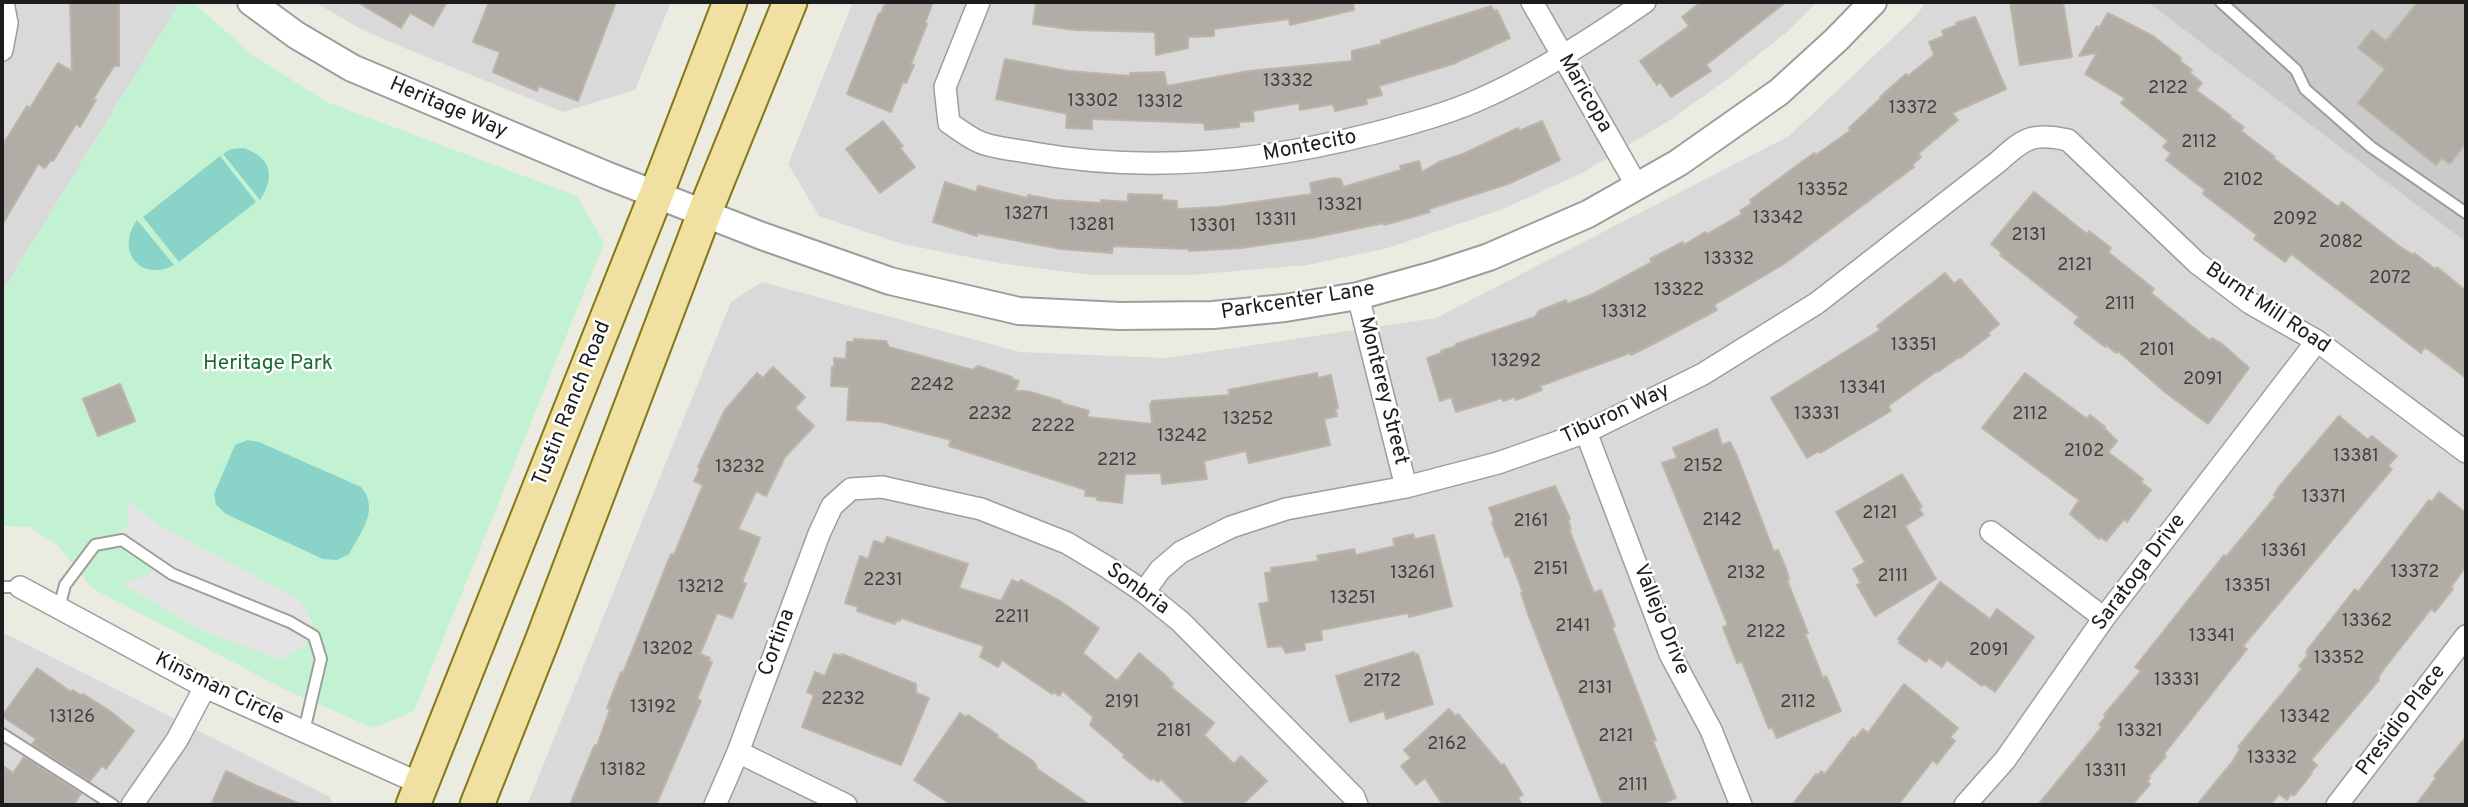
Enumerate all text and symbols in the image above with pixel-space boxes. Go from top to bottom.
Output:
street label: Maricopa [1551,50,1617,138]
house number: 13332 [1263,71,1313,93]
street label: Heritage Way [385,73,511,145]
house number: 2122 [2148,78,2188,100]
house number: 13302 [1068,91,1118,113]
house number: 13312 [1137,92,1183,114]
house number: 13372 [1889,98,1937,120]
street label: Montecito [1261,126,1359,168]
house number: 2112 [2181,132,2217,154]
house number: 2102 [2223,170,2263,192]
house number: 13352 [1798,180,1848,202]
house number: 13321 [1317,195,1363,217]
house number: 13271 [1005,204,1049,226]
house number: 13342 [1753,208,1803,230]
house number: 2092 [2273,209,2317,231]
house number: 13311 [1255,210,1297,232]
house number: 13281 [1069,215,1115,237]
house number: 13301 [1190,216,1236,238]
house number: 2131 [2011,225,2047,247]
house number: 2082 [2319,232,2363,254]
house number: 13332 [1704,249,1754,271]
house number: 2121 [2057,255,2093,277]
street label: Burnt Mill Road [2200,258,2334,360]
house number: 2072 [2369,268,2411,290]
street label: Parkcenter Lane [1219,277,1377,327]
house number: 13322 [1654,280,1704,302]
house number: 2111 [2104,294,2136,316]
house number: 13312 [1601,302,1647,324]
street label: Monterey Street [1351,314,1413,468]
street label: Tustin Ranch Road [528,318,618,490]
house number: 13351 [1891,335,1937,357]
house number: 2101 [2139,340,2175,362]
house number: 13292 [1491,351,1541,373]
park label: Heritage Park [203,352,333,378]
house number: 2091 [2183,369,2223,391]
house number: 2242 [910,375,954,397]
house number: 13341 [1840,378,1886,400]
street label: Tiburon Way [1558,379,1674,451]
house number: 2232 [968,404,1012,426]
house number: 13331 [1794,404,1840,426]
house number: 2112 [2012,404,2048,426]
house number: 13252 [1223,409,1273,431]
house number: 2222 [1031,416,1075,438]
house number: 13242 [1157,426,1207,448]
house number: 2102 [2064,441,2104,463]
house number: 13381 [2333,446,2379,468]
house number: 2212 [1097,450,1137,472]
house number: 2152 [1683,456,1723,478]
house number: 13232 [715,457,765,479]
house number: 13371 [2302,487,2346,509]
house number: 2121 [1862,503,1898,525]
house number: 2142 [1702,510,1742,532]
street label: Saratoga Drive [2088,510,2192,636]
house number: 2161 [1513,511,1549,533]
house number: 13361 [2261,541,2307,563]
street label: Sonbria [1101,559,1173,621]
house number: 2151 [1533,559,1569,581]
street label: Vallejo Drive [1626,561,1694,679]
house number: 13372 [2391,562,2439,584]
house number: 13261 [1390,563,1436,585]
house number: 2132 [1726,563,1766,585]
house number: 2111 [1877,566,1909,588]
house number: 2231 [863,570,903,592]
house number: 13351 [2225,576,2271,598]
house number: 13212 [678,577,724,599]
house number: 13251 [1330,588,1376,610]
street label: Cortina [754,606,802,680]
house number: 2211 [994,607,1030,629]
house number: 13362 [2342,611,2392,633]
house number: 2141 [1555,616,1591,638]
house number: 2122 [1746,622,1786,644]
house number: 13341 [2189,626,2235,648]
house number: 13202 [643,639,693,661]
house number: 2091 [1969,640,2009,662]
street label: Kinsman Circle [150,648,288,732]
house number: 13352 [2314,648,2364,670]
street label: Presidio Place [2352,660,2452,782]
house number: 13331 [2154,670,2200,692]
house number: 2172 [1363,671,1401,693]
house number: 2131 [1577,678,1613,700]
house number: 2232 [821,689,865,711]
house number: 2191 [1104,692,1140,714]
house number: 2112 [1780,692,1816,714]
house number: 13192 [630,697,676,719]
house number: 13126 [49,707,95,729]
house number: 13342 [2280,707,2330,729]
house number: 2181 [1156,721,1192,743]
house number: 13321 [2117,721,2163,743]
house number: 2121 [1598,726,1634,748]
house number: 2162 [1427,734,1467,756]
house number: 13332 [2247,748,2297,770]
house number: 13182 [600,760,646,782]
house number: 13311 [2085,761,2127,783]
house number: 2111 [1617,775,1649,797]

